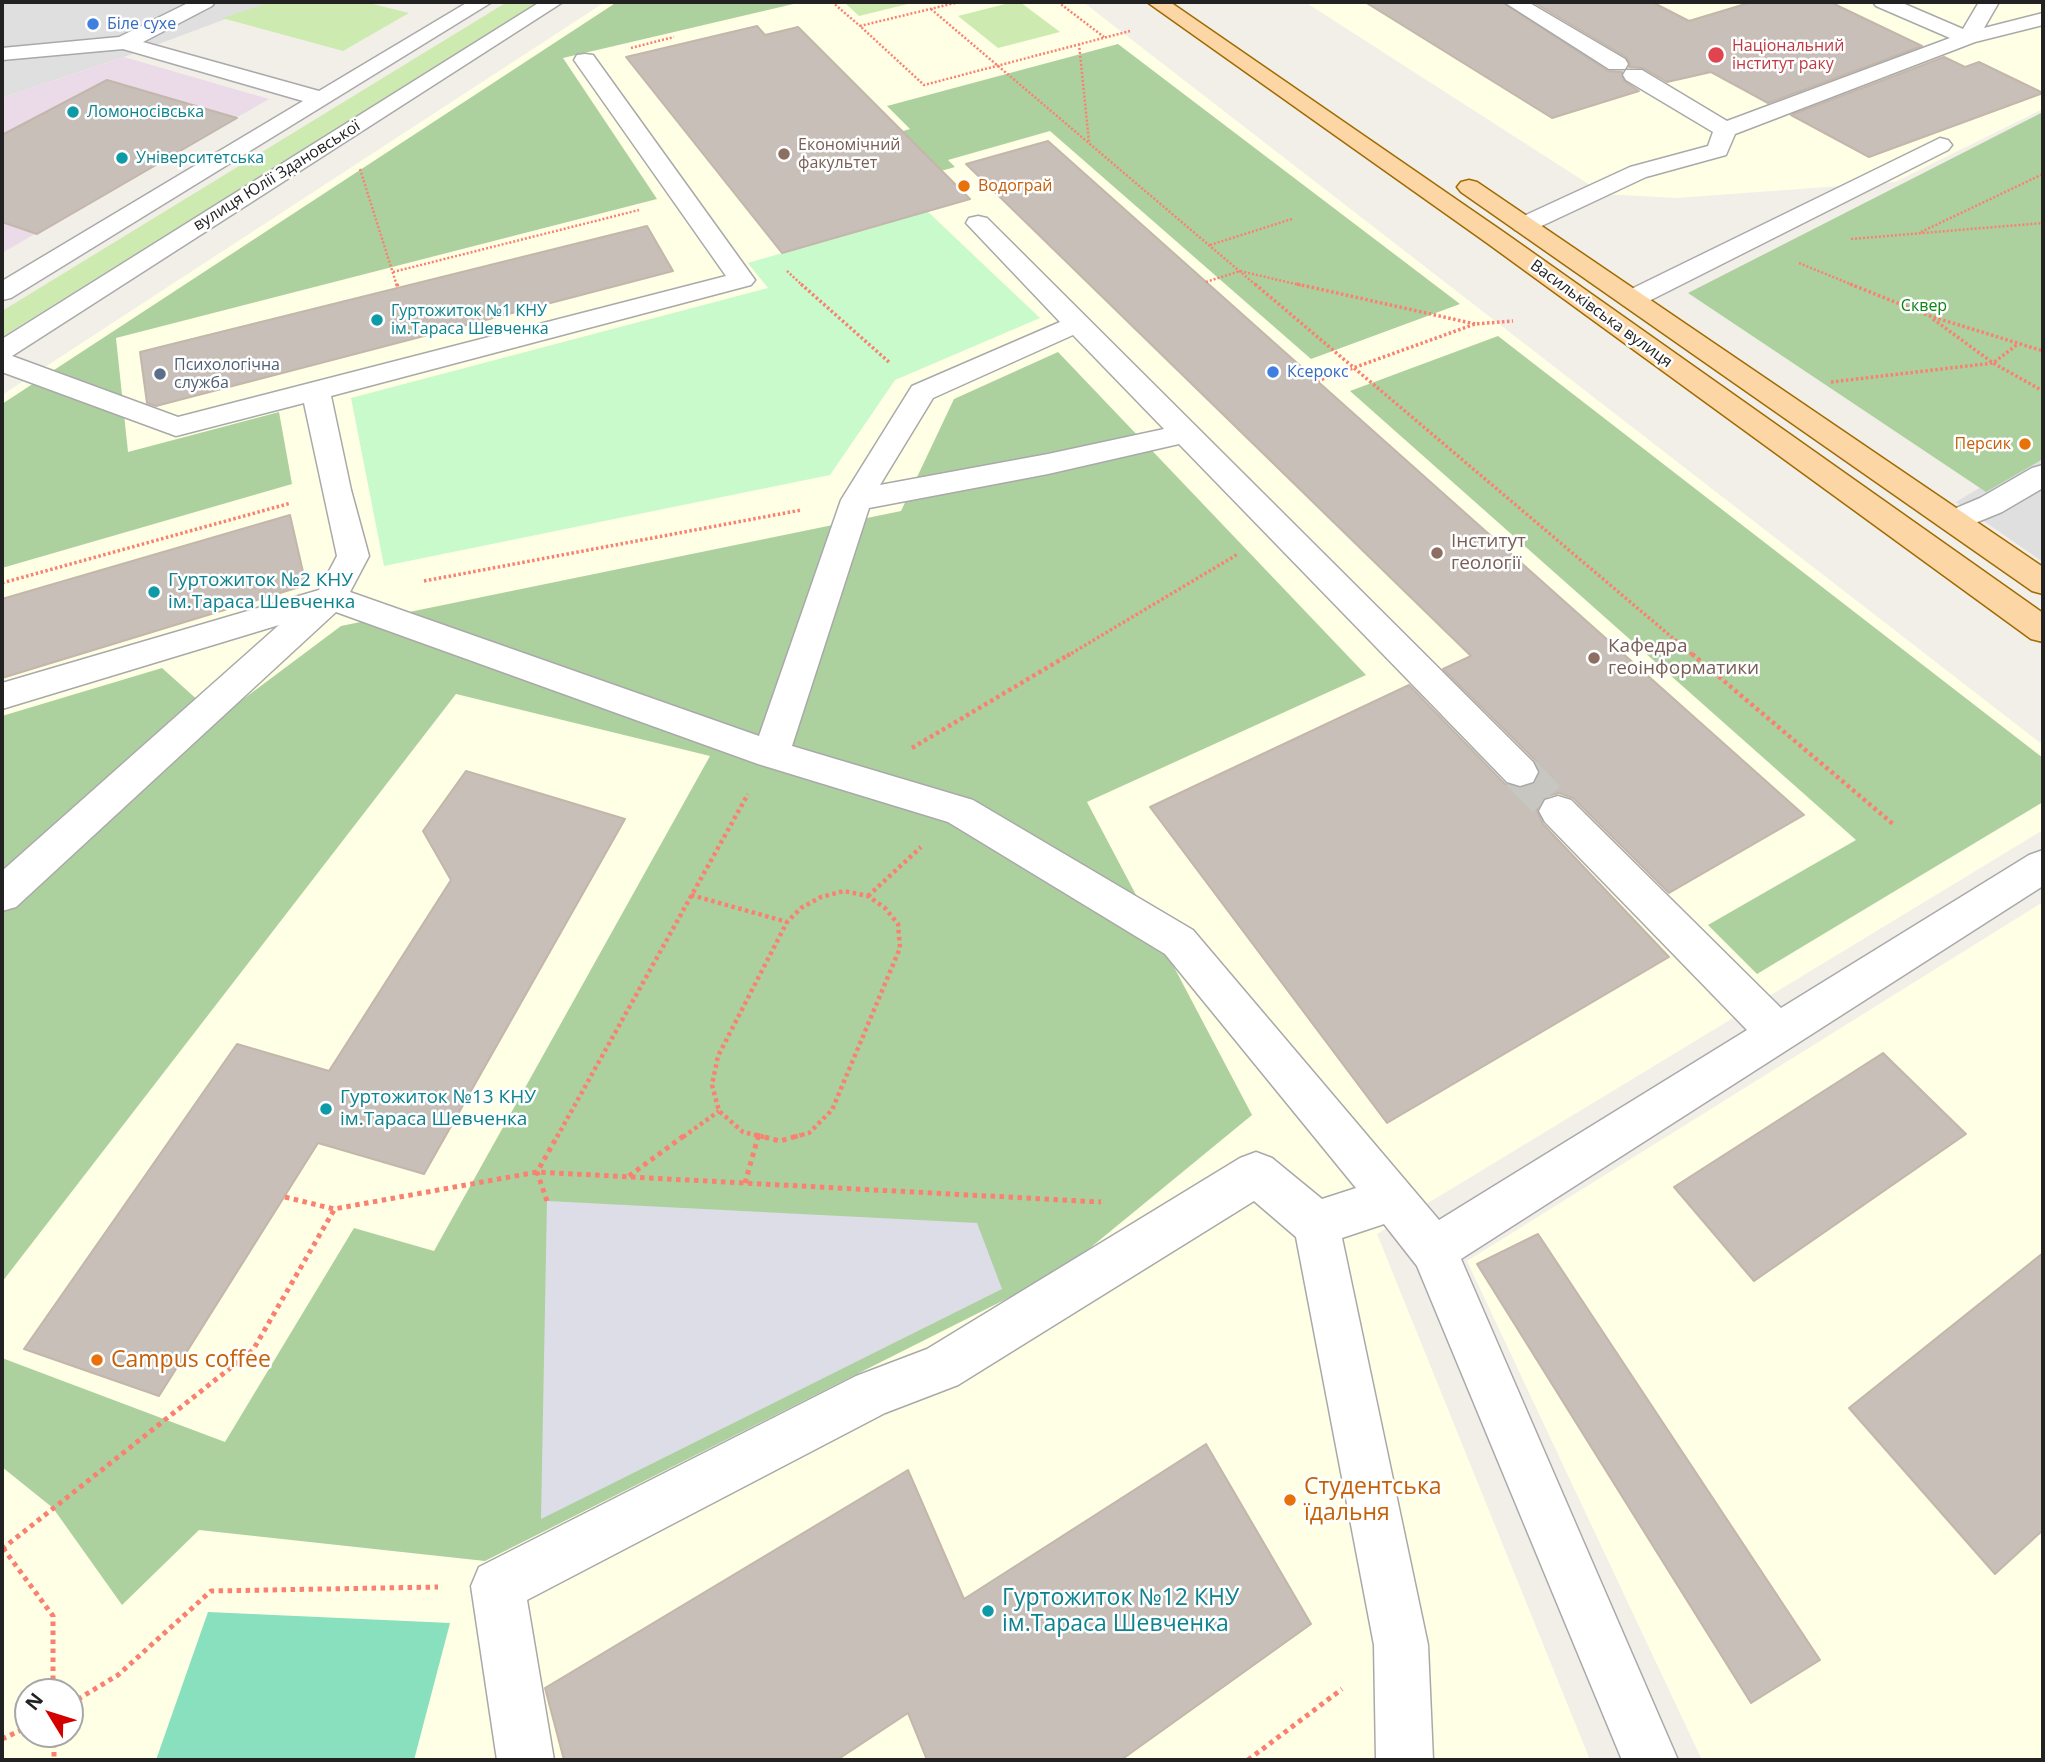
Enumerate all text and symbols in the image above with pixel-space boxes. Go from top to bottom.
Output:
place label: Біле сухе [107,14,176,34]
marker: Біле сухе [85,16,101,32]
place label: Національний інститут раку [1732,36,1844,74]
marker: Національний інститут раку [1706,45,1726,65]
place label: Ломоносівська [87,102,204,122]
marker: Ломоносівська [65,104,81,120]
street label: вулиця Юлії Здановської [190,117,364,235]
place label: Економічний факультет [798,135,900,173]
marker: Економічний факультет [776,146,792,162]
place label: Університетська [136,148,264,168]
marker: Університетська [114,150,130,166]
place label: Водограй [978,176,1053,196]
marker: Водограй [956,178,972,194]
street label: Васильківська вулиця [1526,256,1676,372]
park label: Сквер [1901,296,1947,316]
place label: Гуртожиток №1 КНУ ім.Тараса Шевченка [391,301,549,339]
marker: Гуртожиток №1 КНУ ім.Тараса Шевченка [369,312,385,328]
place label: Психологічна служба [174,355,280,393]
place label: Ксерокс [1287,362,1349,382]
marker: Ксерокс [1265,364,1281,380]
marker: Психологічна служба [152,366,168,382]
place label: Персик [1954,434,2011,454]
marker: Персик [2017,436,2033,452]
place label: Інститут геології [1451,531,1526,575]
marker: Інститут геології [1429,545,1445,561]
place label: Гуртожиток №2 КНУ ім.Тараса Шевченка [168,570,355,614]
marker: Гуртожиток №2 КНУ ім.Тараса Шевченка [146,584,162,600]
place label: Кафедра геоінформатики [1608,636,1759,680]
marker: Кафедра геоінформатики [1586,650,1602,666]
place label: Гуртожиток №13 КНУ ім.Тараса Шевченка [340,1087,536,1131]
marker: Гуртожиток №13 КНУ ім.Тараса Шевченка [318,1101,334,1117]
place label: Campus coffee [111,1346,271,1374]
marker: Campus coffee [89,1352,105,1368]
place label: Студентська їдальня [1304,1473,1442,1527]
marker: Студентська їдальня [1282,1492,1298,1508]
place label: Гуртожиток №12 КНУ ім.Тараса Шевченка [1002,1584,1239,1638]
marker: Гуртожиток №12 КНУ ім.Тараса Шевченка [980,1603,996,1619]
north arrow [14,1678,84,1748]
text: N [19,1687,49,1715]

